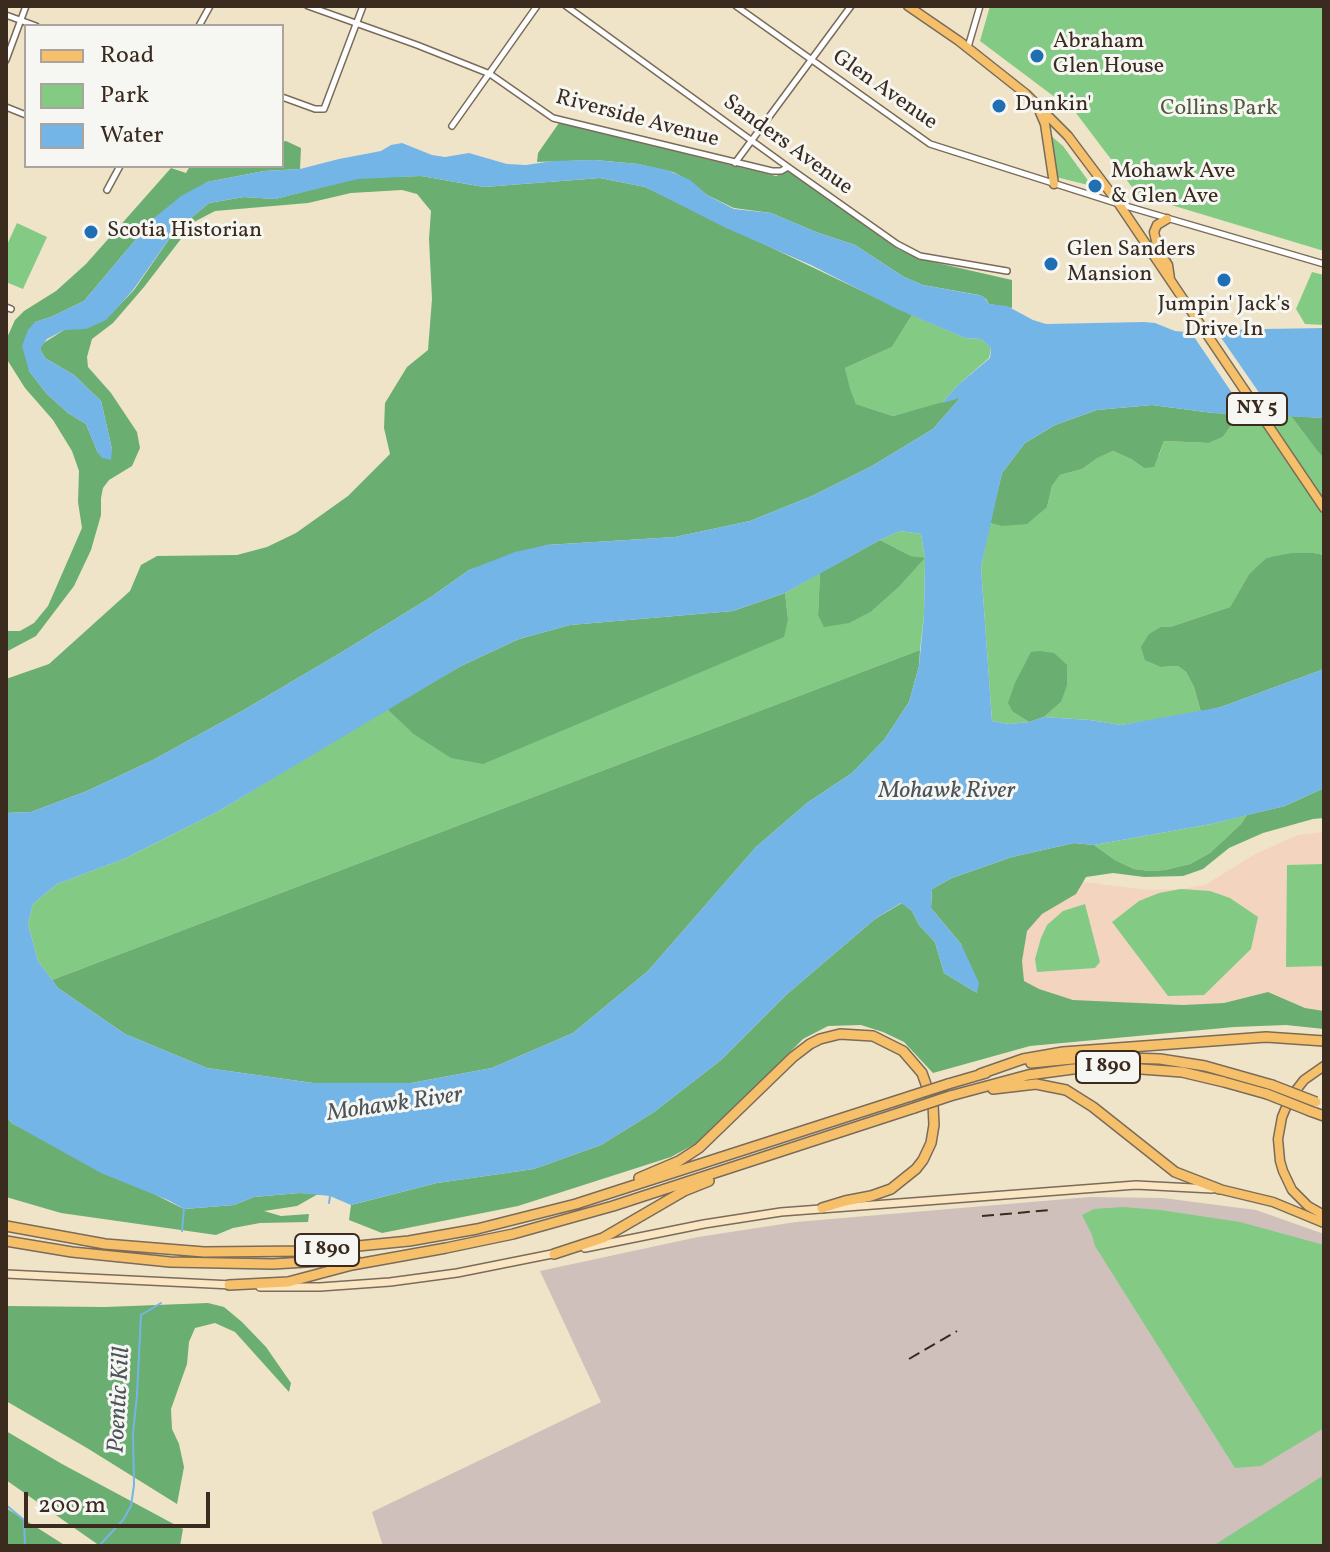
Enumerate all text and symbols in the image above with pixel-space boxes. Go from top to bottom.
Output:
legend [24,24,284,168]
place label: Abraham Glen House [1053,30,1164,82]
text: Road [100,39,154,73]
street label: Glen Avenue [826,45,942,137]
marker: Abraham Glen House [1028,47,1046,65]
text: Park [100,79,149,113]
street label: Riverside Avenue [552,86,722,154]
street label: Sanders Avenue [717,90,857,202]
place label: Dunkin' [1015,93,1092,119]
marker: Dunkin' [990,97,1008,115]
park label: Collins Park [1160,97,1278,123]
text: Water [100,119,164,153]
place label: Mohawk Ave & Glen Ave [1111,160,1235,212]
marker: Mohawk Ave & Glen Ave [1086,177,1104,195]
place label: Scotia Historian [107,219,262,245]
marker: Scotia Historian [82,223,100,241]
place label: Glen Sanders Mansion [1067,238,1195,290]
marker: Glen Sanders Mansion [1042,255,1060,273]
marker: Jumpin' Jack's Drive In [1215,271,1233,289]
place label: Jumpin' Jack's Drive In [1158,293,1290,344]
road number: NY 5 [1227,393,1287,425]
water label: Mohawk River [879,779,1015,807]
road number: I 890 [1076,1051,1140,1083]
water label: Mohawk River [325,1082,465,1130]
road number: I 890 [295,1234,359,1266]
water label: Poentic Kill [104,1346,138,1454]
scale bar [28,1476,214,1526]
text: 200 m [38,1489,106,1523]

